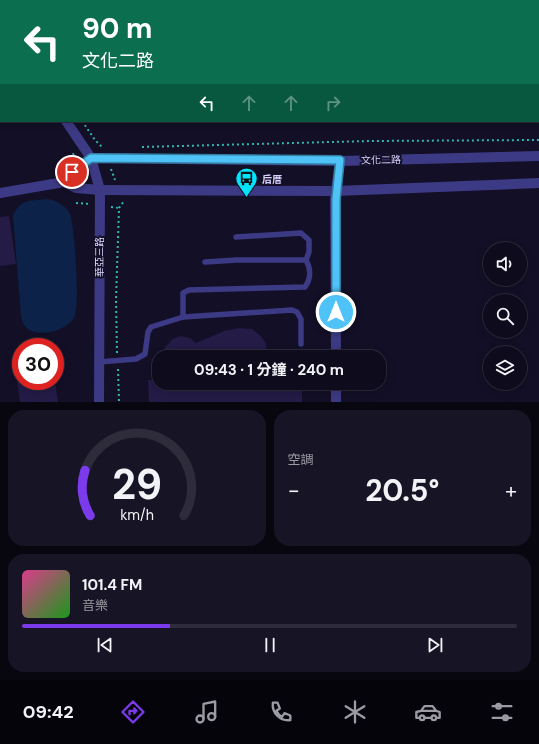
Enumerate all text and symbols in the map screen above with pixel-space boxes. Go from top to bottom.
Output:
text: 90 m [82,10,152,47]
icon: left [16,16,68,68]
text: 文化二路 [82,49,154,73]
icon: left [196,92,218,114]
icon: ahead [238,92,260,114]
icon: ahead [280,92,302,114]
icon: right [322,92,344,114]
street label: 文化二路 [361,153,401,167]
pin [55,155,89,189]
icon: arrive [61,161,83,183]
bus stop icon: 后厝 [234,166,260,199]
place label: 后厝 [262,173,282,186]
street label: 華亞三路 [93,237,106,277]
map controls [483,242,527,390]
button: sound [483,242,527,286]
position arrow [315,291,357,333]
button: search [483,294,527,338]
speed limit sign: 30 [12,338,64,390]
button: layers [483,346,527,390]
text: 09:43 · 1 分鐘 · 240 m [194,360,344,380]
text: 空調 [288,451,314,468]
text: 29 [112,458,162,512]
text: 20.5° [365,471,439,510]
text: − [288,476,300,505]
text: + [505,476,517,505]
text: km/h [120,506,154,524]
text: 101.4 FM [82,575,142,595]
text: 音樂 [82,597,108,614]
icon: previous [94,634,116,656]
icon: pause [259,634,281,656]
icon: next [424,634,446,656]
icon: directions [119,698,147,726]
icon: music [193,698,221,726]
icon: phone [267,698,295,726]
icon: climate [341,698,369,726]
icon: car [414,698,442,726]
icon: filters [488,698,516,726]
text: 09:42 [23,700,74,724]

